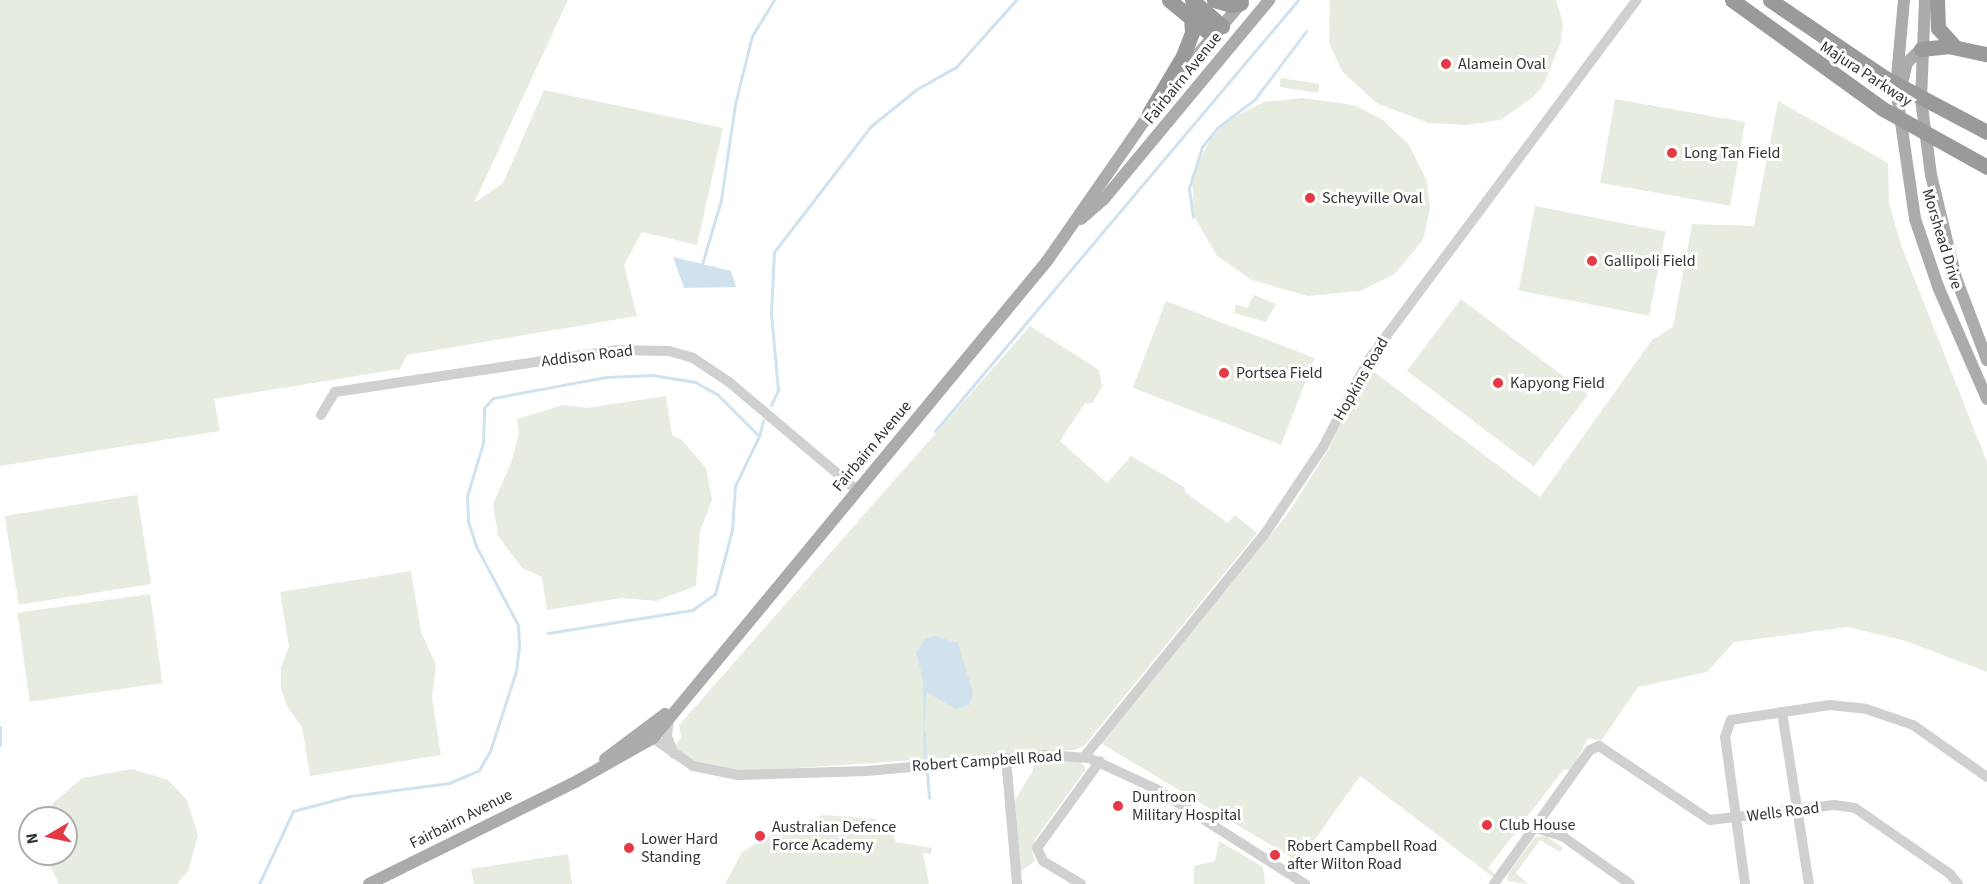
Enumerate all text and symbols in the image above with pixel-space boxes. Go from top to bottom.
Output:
street label: Fairbairn Avenue [1140,28,1226,128]
street label: Majura Parkway [1816,37,1916,111]
place label: Alamein Oval [1458,54,1546,74]
marker: Alamein Oval [1439,57,1453,71]
place label: Long Tan Field [1684,143,1780,163]
marker: Long Tan Field [1665,146,1679,160]
street label: Morshead Drive [1918,187,1966,291]
place label: Scheyville Oval [1322,188,1423,208]
marker: Scheyville Oval [1303,191,1317,205]
place label: Gallipoli Field [1604,251,1696,271]
marker: Gallipoli Field [1585,254,1599,268]
street label: Hopkins Road [1329,334,1393,424]
street label: Addison Road [540,341,634,371]
place label: Portsea Field [1236,363,1323,383]
marker: Portsea Field [1217,366,1231,380]
place label: Kapyong Field [1510,373,1605,393]
marker: Kapyong Field [1491,376,1505,390]
street label: Fairbairn Avenue [829,397,915,495]
street label: Robert Campbell Road [911,746,1063,776]
street label: Fairbairn Avenue [407,785,515,853]
place label: Duntroon Military Hospital [1132,787,1241,825]
marker: Duntroon Military Hospital [1109,797,1127,815]
street label: Wells Road [1746,798,1820,826]
north arrow [18,806,78,866]
place label: Club House [1499,815,1575,835]
place label: Australian Defence Force Academy [772,817,896,855]
marker: Club House [1480,818,1494,832]
place label: Lower Hard Standing [641,829,718,867]
marker: Australian Defence Force Academy [753,829,767,843]
text: N [21,832,44,845]
place label: Robert Campbell Road after Wilton Road [1287,836,1437,874]
marker: Lower Hard Standing [622,841,636,855]
marker: Robert Campbell Road after Wilton Road [1268,848,1282,862]

